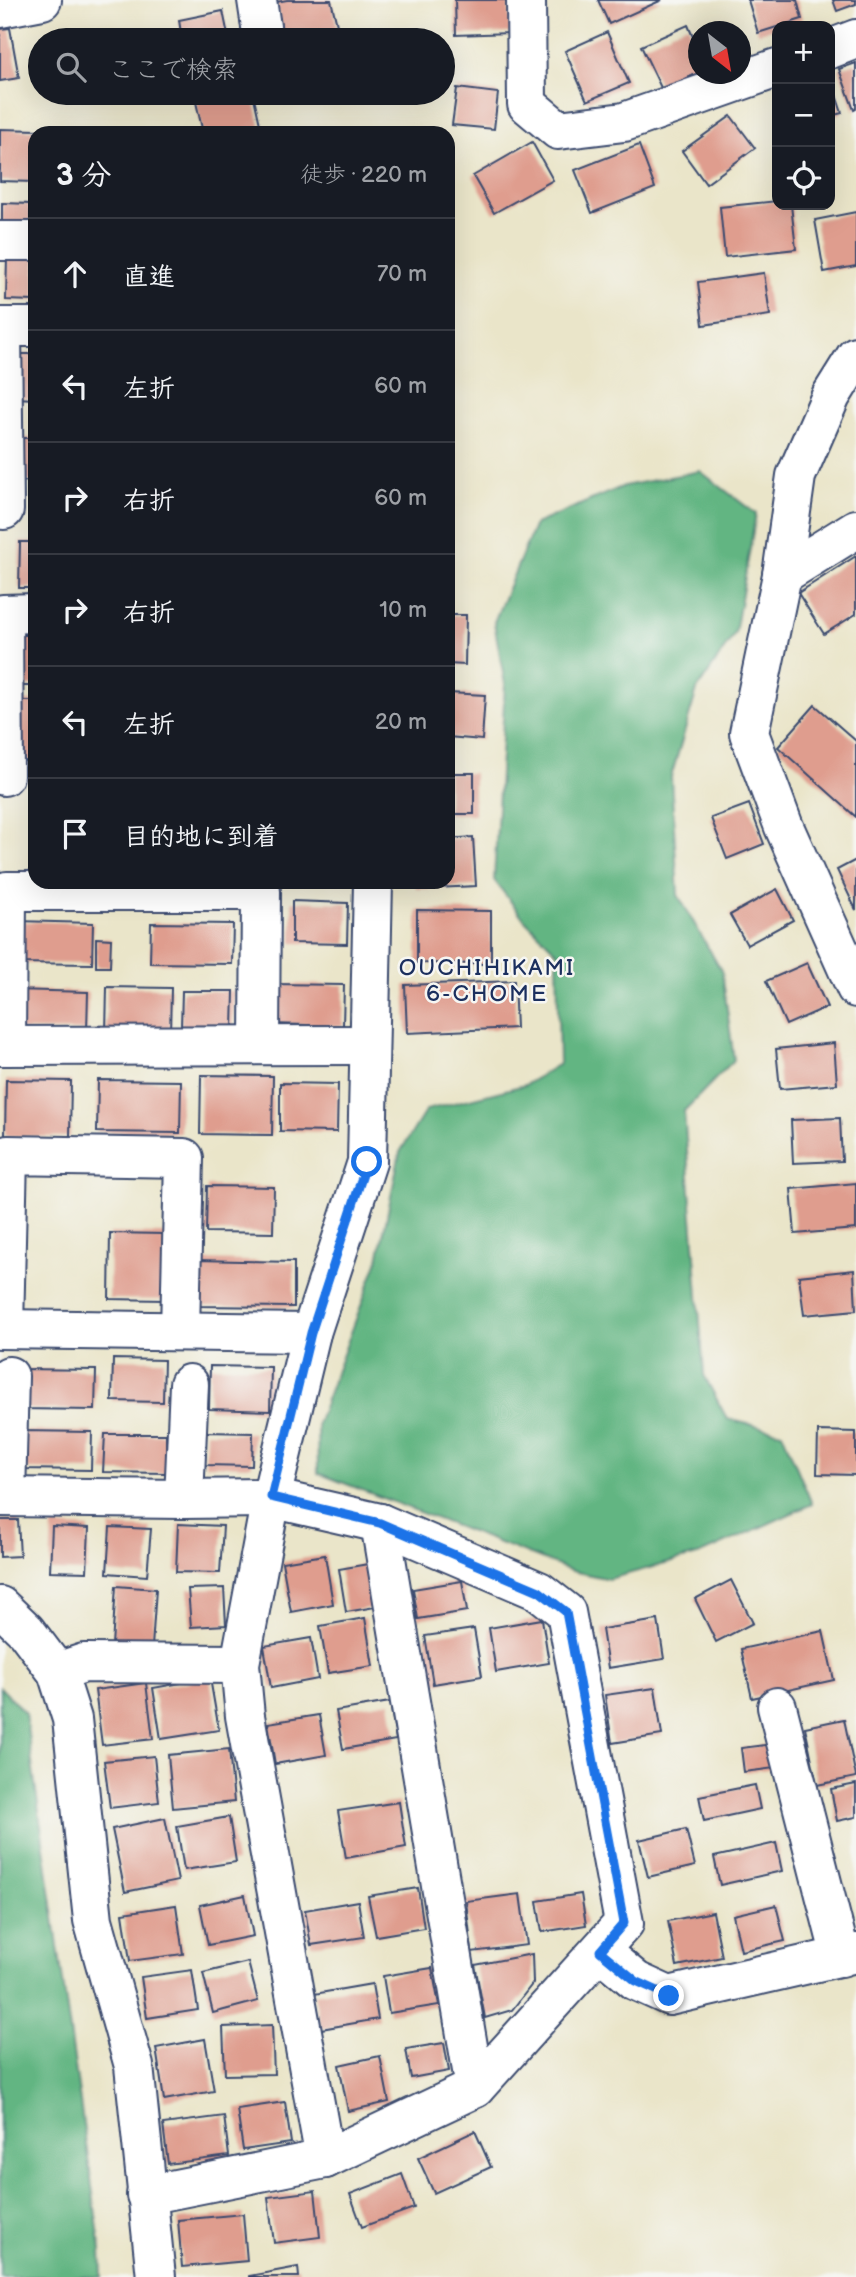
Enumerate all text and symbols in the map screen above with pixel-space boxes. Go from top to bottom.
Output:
north arrow [688,21,751,84]
map controls [772,21,835,210]
button: + [772,21,835,84]
search box [28,28,455,105]
icon: search [52,48,90,86]
text: ここで検索 [108,55,238,86]
button: − [772,84,835,147]
button: locate [772,147,835,210]
text: 3 分 [56,158,112,194]
text: 徒歩 · 220 m [300,161,427,189]
icon: ahead [56,255,94,293]
text: 70 m [377,260,427,288]
text: 直進 [123,262,175,293]
icon: left [56,367,94,405]
text: 60 m [374,372,427,400]
text: 左折 [123,374,175,405]
icon: right [56,479,94,517]
text: 60 m [374,484,427,512]
text: 右折 [123,486,175,517]
icon: right [56,591,94,629]
text: 10 m [379,596,427,624]
text: 右折 [123,598,175,629]
icon: left [56,703,94,741]
text: 20 m [375,708,427,736]
text: 左折 [123,710,175,741]
icon: arrive [56,815,94,853]
text: 目的地に到着 [123,822,279,853]
district label: OUCHIHIKAMI 6-CHOME [399,954,575,1008]
route start [351,1146,382,1177]
route end [653,1980,684,2011]

